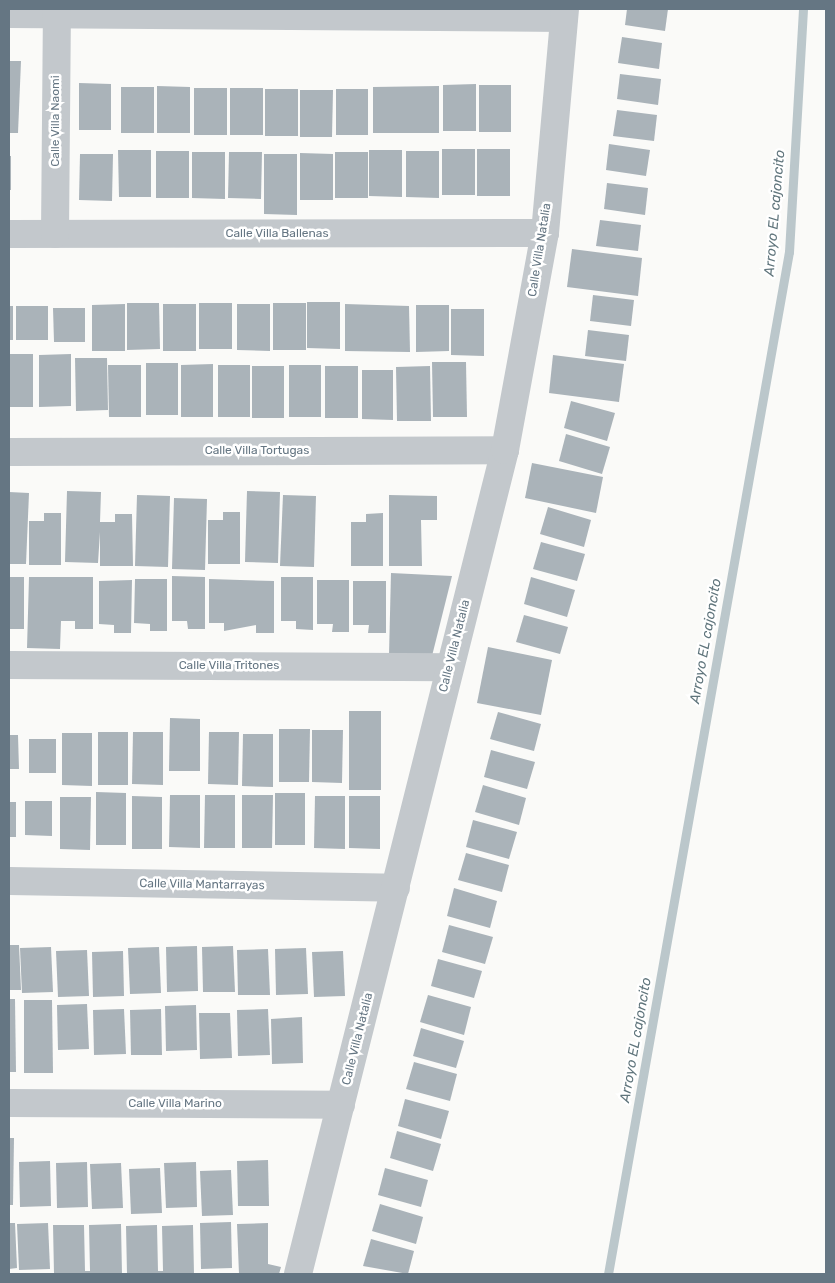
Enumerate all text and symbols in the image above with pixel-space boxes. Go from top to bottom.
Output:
street label: Calle Villa Naomi [49,75,63,167]
water label: Arroyo EL cajoncito [761,149,789,277]
street label: Calle Villa Natalia [525,202,555,298]
street label: Calle Villa Ballenas [225,227,329,241]
street label: Calle Villa Tortugas [204,444,310,458]
water label: Arroyo EL cajoncito [687,577,725,705]
street label: Calle Villa Natalia [437,598,473,694]
street label: Calle Villa Tritones [178,659,280,673]
street label: Calle Villa Mantarrayas [139,877,265,893]
water label: Arroyo EL cajoncito [617,976,655,1104]
street label: Calle Villa Natalia [340,991,376,1087]
street label: Calle Villa Marino [128,1097,222,1111]

